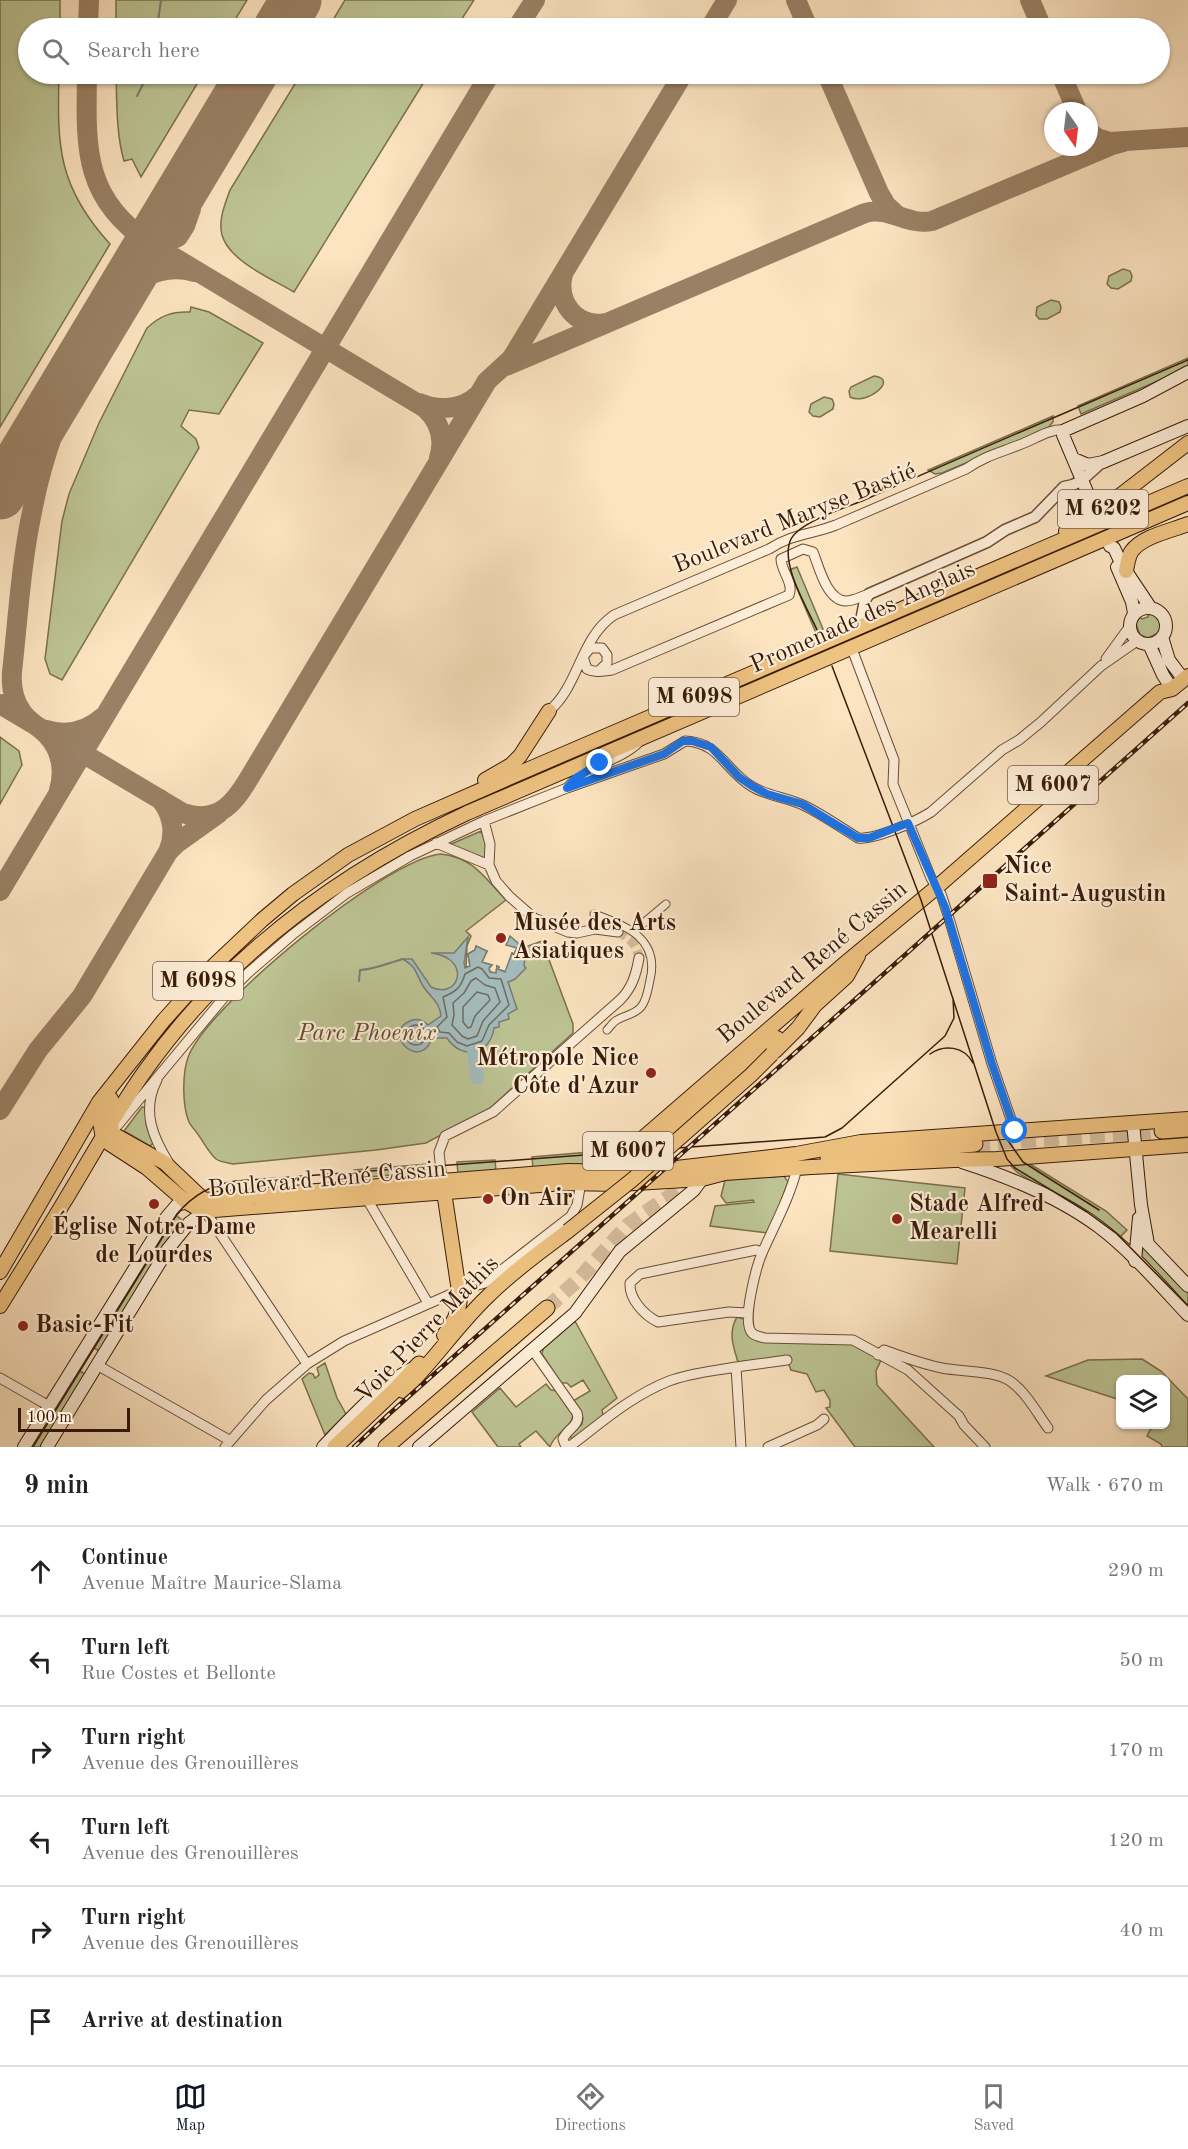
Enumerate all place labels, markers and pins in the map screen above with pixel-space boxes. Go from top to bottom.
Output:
place label: Nice Saint-Augustin [1004,855,1166,907]
marker: Nice Saint-Augustin [981,872,999,890]
place label: Musée des Arts Asiatiques [513,912,676,964]
marker: Musée des Arts Asiatiques [494,931,508,945]
place label: Métropole Nice Côte d'Azur [476,1047,639,1099]
marker: Métropole Nice Côte d'Azur [644,1066,658,1080]
place label: On Air [500,1187,573,1211]
marker: On Air [481,1192,495,1206]
place label: Stade Alfred Mearelli [909,1193,1044,1245]
marker: Église Notre-Dame de Lourdes [147,1197,161,1211]
place label: Église Notre-Dame de Lourdes [52,1210,256,1268]
marker: Stade Alfred Mearelli [890,1212,904,1226]
place label: Basic-Fit [35,1314,134,1338]
marker: Basic-Fit [16,1319,30,1333]

